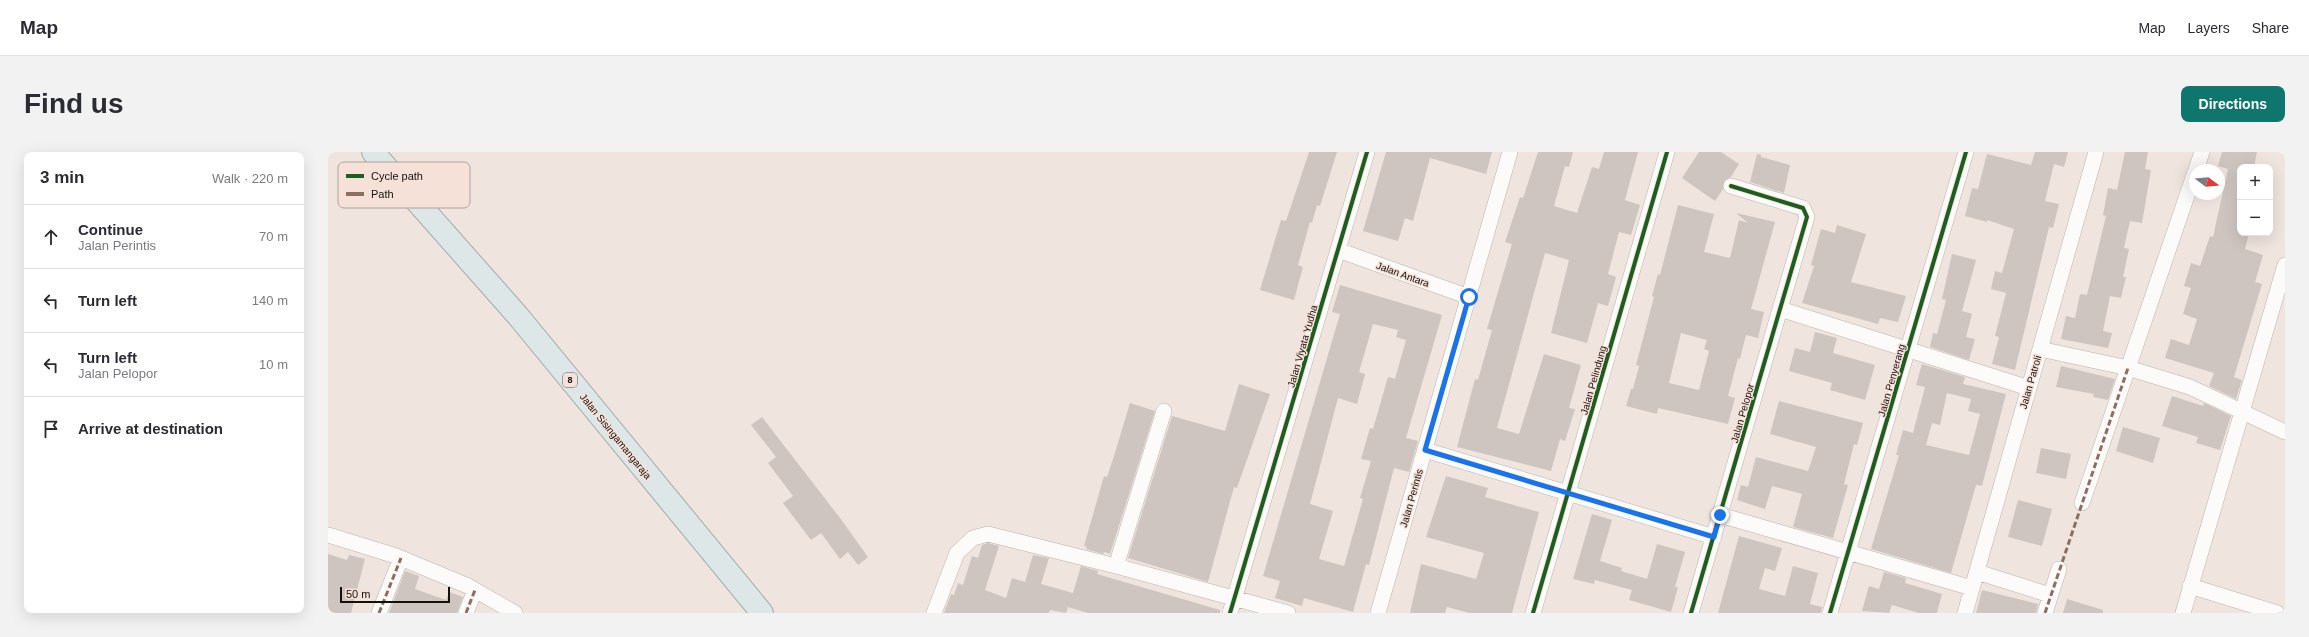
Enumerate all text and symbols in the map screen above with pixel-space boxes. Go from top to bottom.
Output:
text: Map [20,17,58,38]
text: Map [2138,20,2166,36]
text: Layers [2188,20,2230,36]
text: Share [2252,20,2289,36]
button: Directions [2181,86,2285,122]
text: Find us [24,88,124,119]
legend [338,162,470,208]
north arrow [2189,164,2225,200]
map controls [2237,164,2273,236]
button: + [2237,164,2273,200]
text: 3 min [40,168,84,187]
text: Cycle path [371,170,423,182]
text: Walk · 220 m [212,171,288,186]
text: Path [371,188,394,200]
button: − [2237,200,2273,236]
text: Continue [78,221,143,238]
icon: ahead [40,226,62,248]
text: 70 m [259,229,288,244]
text: Jalan Perintis [78,238,156,253]
street label: Jalan Antara [1375,260,1431,289]
route start [1460,288,1478,306]
icon: left [40,290,62,312]
text: Turn left [78,292,137,309]
text: 140 m [252,293,288,308]
street label: Jalan Viyata Yudha [1285,303,1320,389]
street label: Jalan Penyerang [1876,343,1907,418]
street label: Jalan Pelindung [1578,344,1609,416]
text: Turn left [78,349,137,366]
icon: left [40,354,62,376]
street label: Jalan Patroli [2018,354,2043,410]
text: 10 m [259,357,288,372]
text: Jalan Pelopor [78,366,158,381]
road number: 8 [563,373,577,387]
street label: Jalan Pelopor [1729,382,1756,444]
street label: Jalan Sisingamangaraja [578,391,654,482]
icon: arrive [40,418,62,440]
text: Arrive at destination [78,420,223,437]
street label: Jalan Perintis [1398,468,1425,529]
route end [1711,506,1729,524]
scale bar [340,585,450,604]
text: 50 m [346,588,370,600]

